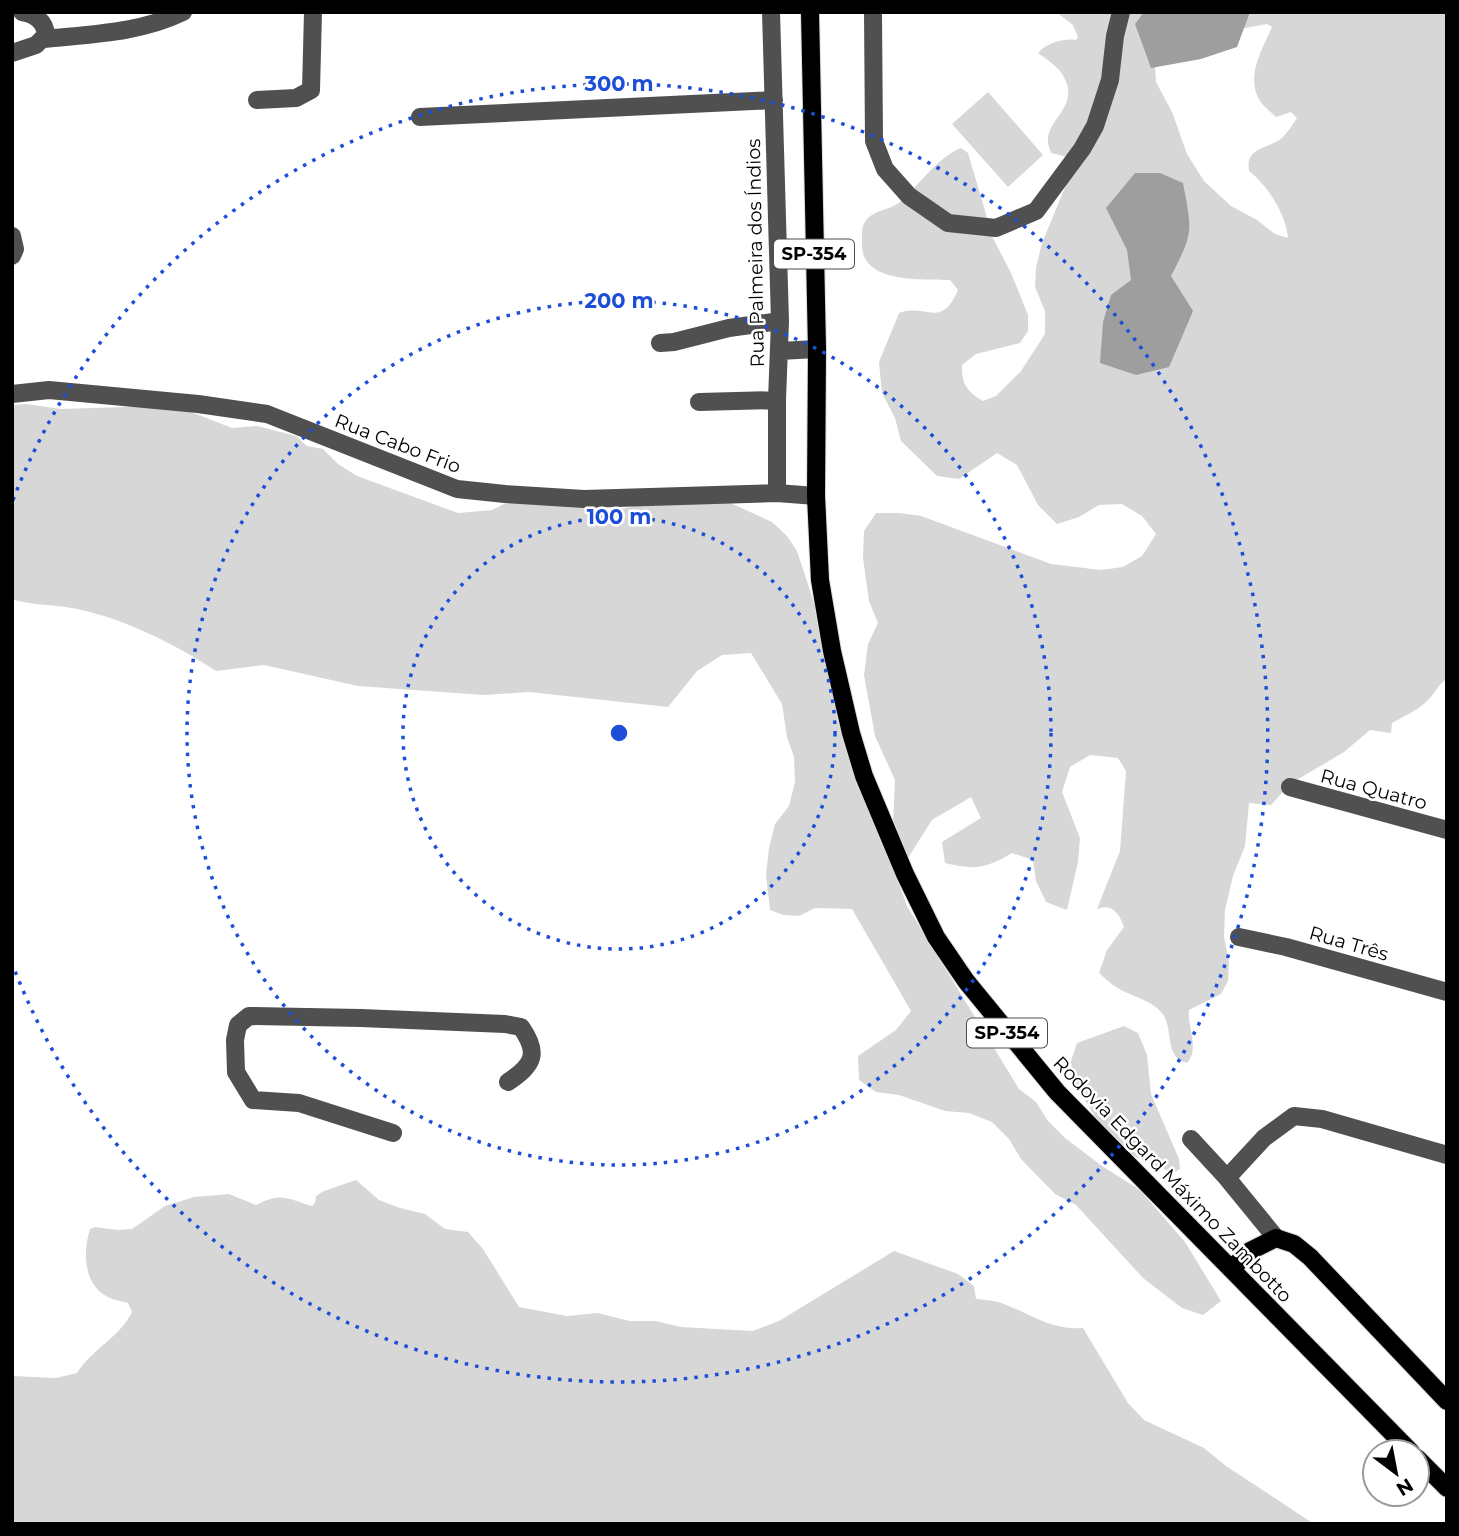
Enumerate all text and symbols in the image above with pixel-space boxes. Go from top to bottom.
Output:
text: 300 m [584,71,653,96]
street label: Rua Palmeira dos Índios [742,138,769,368]
road number: SP-354 [774,240,854,268]
text: 200 m [585,288,653,313]
street label: Rua Cabo Frio [331,409,464,478]
text: 100 m [587,504,651,529]
centre of rings [607,721,631,745]
street label: Rua Quatro [1318,764,1430,815]
street label: Rua Três [1307,921,1391,966]
road number: SP-354 [967,1018,1047,1048]
street label: Rodovia Edgard Máximo Zambotto [1049,1051,1297,1307]
north arrow [1361,1438,1431,1508]
text: N [1392,1473,1417,1501]

